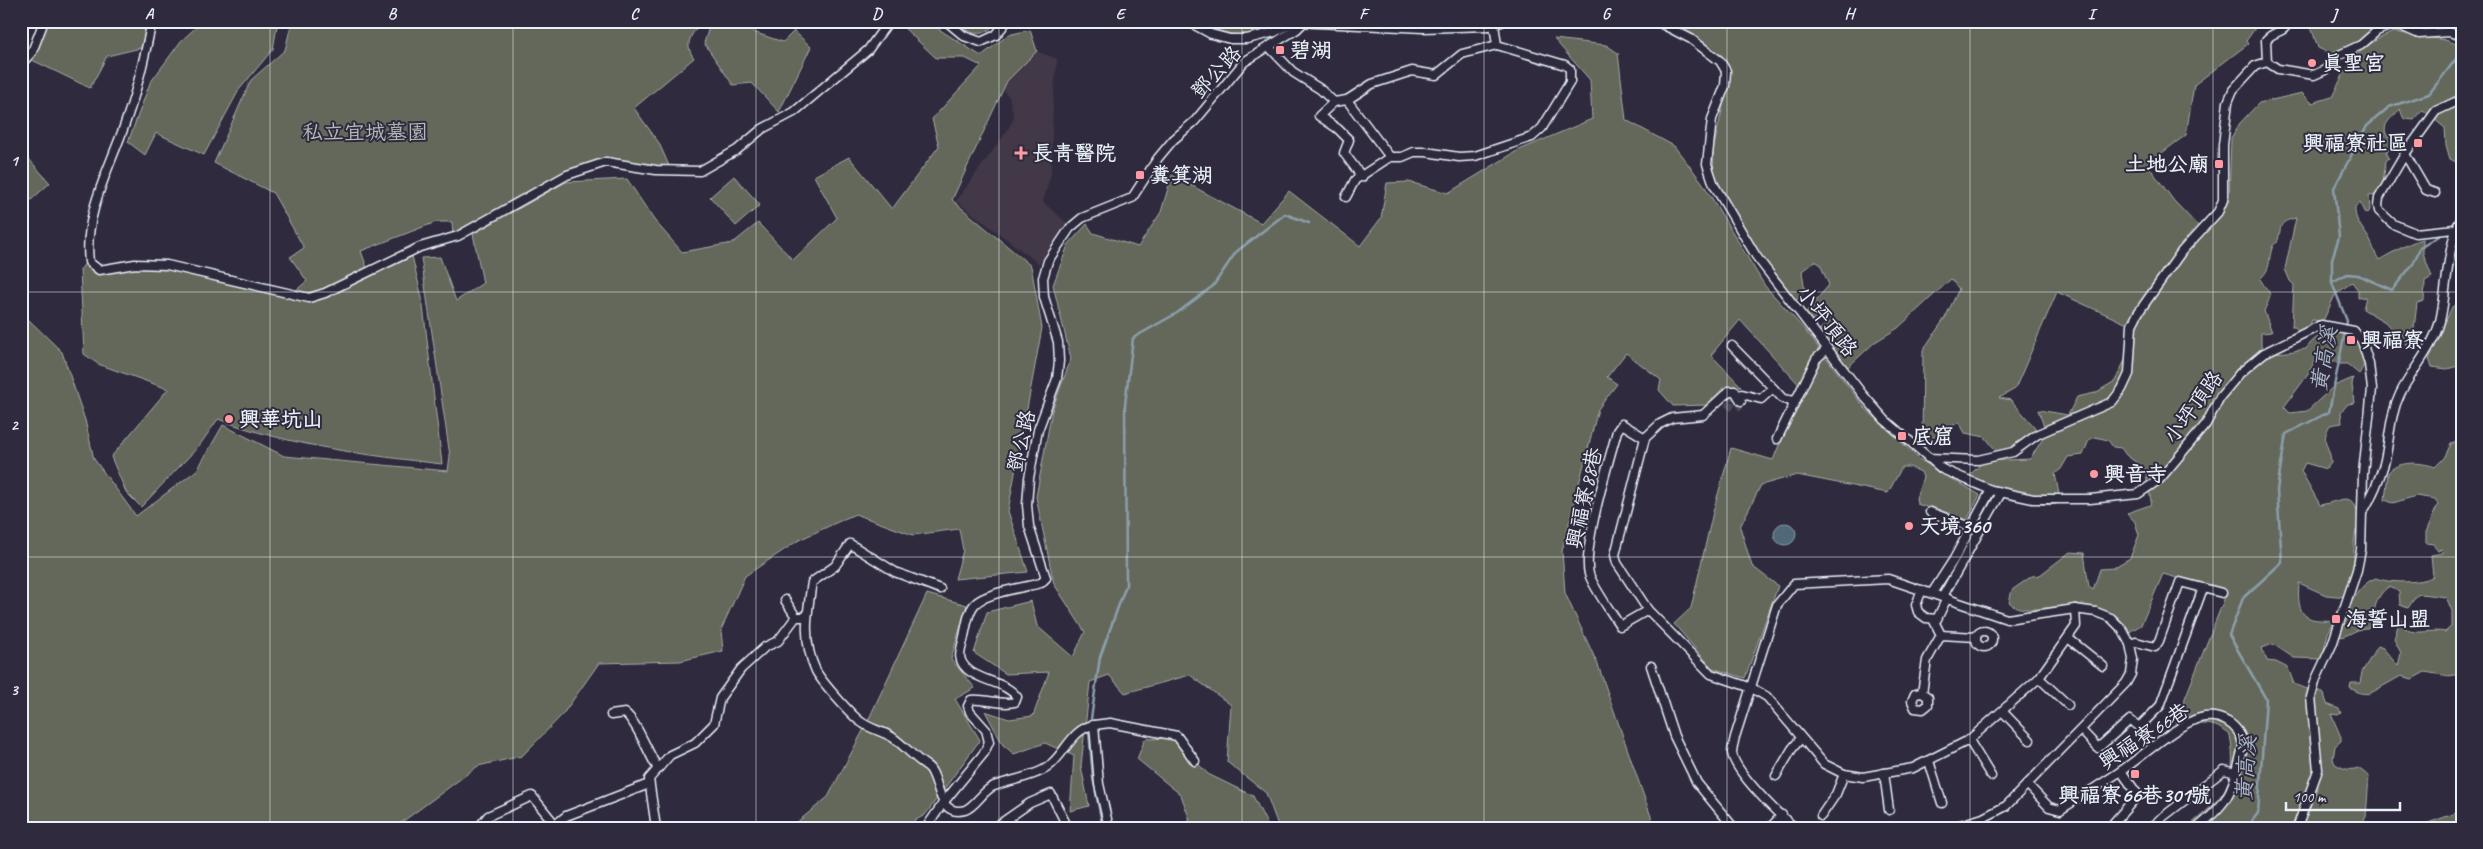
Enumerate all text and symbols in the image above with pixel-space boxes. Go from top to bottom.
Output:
text: A [145,4,155,24]
text: B [388,4,398,24]
text: C [630,4,640,24]
text: D [872,4,883,24]
text: E [1116,4,1127,24]
text: F [1359,4,1370,24]
text: G [1602,4,1612,24]
text: H [1844,4,1856,24]
text: I [2088,4,2098,24]
text: J [2330,4,2339,24]
place label: 碧湖 [1290,37,1332,63]
street label: 鄧公路 [1185,40,1247,104]
marker: 碧湖 [1274,44,1286,56]
place label: 真聖宮 [2322,50,2385,76]
marker: 真聖宮 [2306,57,2318,69]
park label: 私立宜城墓園 [302,119,428,145]
place label: 興福寮社區 [2303,130,2408,156]
marker: 興福寮社區 [2412,137,2424,149]
place label: 長青醫院 [1032,140,1116,166]
marker: 長青醫院 [1014,146,1028,160]
text: 1 [10,151,19,171]
place label: 土地公廟 [2125,151,2209,177]
marker: 土地公廟 [2213,158,2225,170]
place label: 糞箕湖 [1150,162,1213,188]
marker: 糞箕湖 [1134,169,1146,181]
street label: 小坪頂路 [1791,280,1863,362]
water label: 黃高溪 [2304,323,2344,394]
place label: 興福寮 [2361,327,2424,353]
marker: 興福寮 [2345,334,2357,346]
street label: 小坪頂路 [2158,365,2228,449]
place label: 興華坑山 [239,406,323,432]
street label: 鄧公路 [1001,407,1041,475]
marker: 興華坑山 [223,413,235,425]
text: 2 [10,415,19,435]
place label: 底窟 [1912,423,1954,449]
marker: 底窟 [1896,430,1908,442]
street label: 興福寮88巷 [1561,445,1607,551]
place label: 興音寺 [2104,461,2167,487]
marker: 興音寺 [2088,468,2100,480]
place label: 天境360 [1919,513,1992,539]
marker: 天境360 [1903,520,1915,532]
place label: 海誓山盟 [2346,606,2430,632]
marker: 海誓山盟 [2330,613,2342,625]
text: 3 [10,680,19,700]
street label: 興福寮66巷 [2094,697,2194,775]
water label: 黃高溪 [2230,733,2262,802]
marker: 興福寮66巷301號 [2129,768,2141,780]
scale bar [2286,779,2399,811]
place label: 興福寮66巷301號 [2058,782,2212,808]
text: 100 m [2293,788,2327,807]

